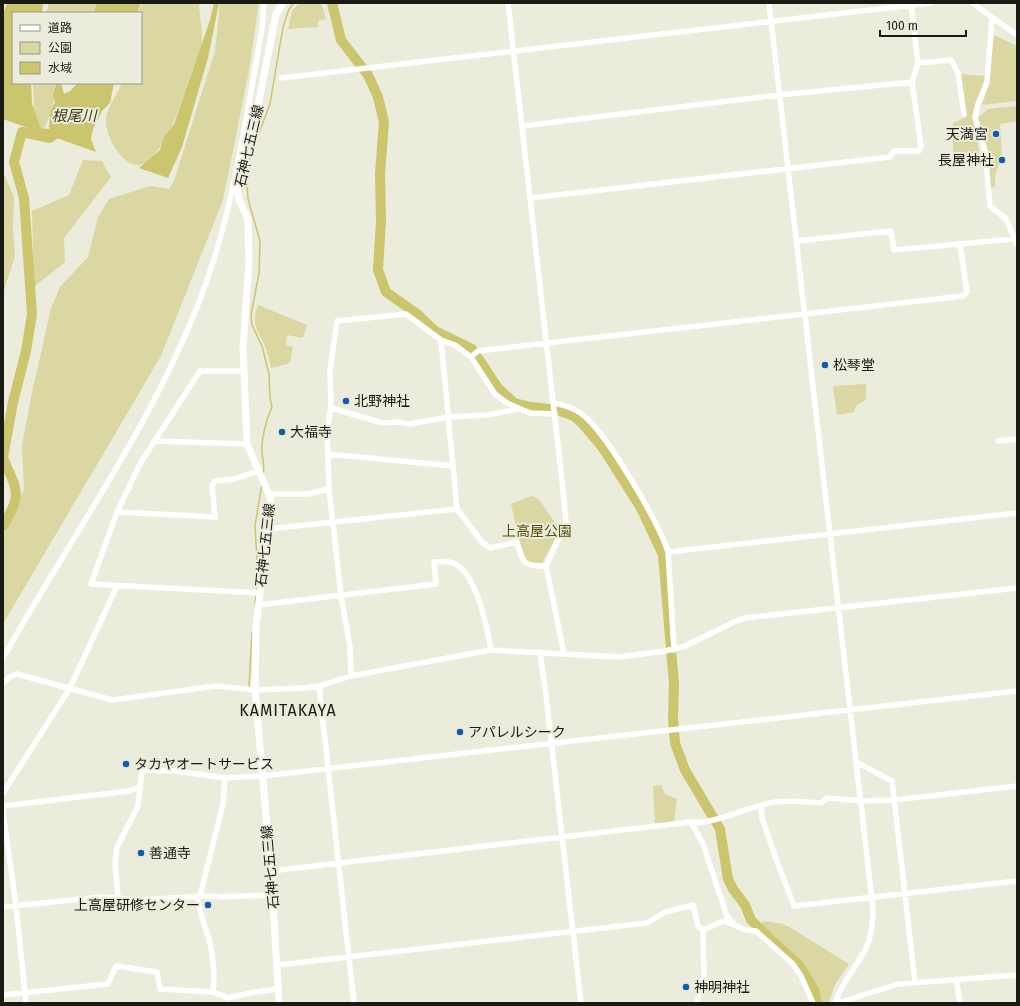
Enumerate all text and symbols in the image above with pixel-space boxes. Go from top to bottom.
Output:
legend [12,12,142,84]
scale bar [880,12,966,38]
text: 100 m [886,19,918,33]
text: 道路 [48,21,72,35]
text: 公園 [48,41,72,55]
text: 水域 [48,61,72,75]
street label: 石神七五三線 [232,103,267,189]
water label: 根尾川 [51,107,98,125]
place label: 天満宮 [946,126,988,143]
marker: 天満宮 [991,129,1001,139]
place label: 長屋神社 [938,152,994,169]
marker: 長屋神社 [997,155,1007,165]
place label: 松琴堂 [833,357,875,374]
marker: 松琴堂 [820,360,830,370]
place label: 北野神社 [354,393,410,410]
marker: 北野神社 [341,396,351,406]
place label: 大福寺 [290,424,332,441]
marker: 大福寺 [277,427,287,437]
street label: 石神七五三線 [253,502,278,588]
park label: 上高屋公園 [502,523,572,540]
district label: KAMITAKAYA [239,701,337,720]
place label: アパレルシーク [468,724,566,741]
marker: アパレルシーク [455,727,465,737]
place label: タカヤオートサービス [134,756,274,773]
marker: タカヤオートサービス [121,759,131,769]
street label: 石神七五三線 [258,824,283,910]
place label: 善通寺 [149,845,191,862]
marker: 善通寺 [136,848,146,858]
place label: 上高屋研修センター [74,897,200,914]
marker: 上高屋研修センター [203,900,213,910]
place label: 神明神社 [694,979,750,996]
marker: 神明神社 [681,982,691,992]

